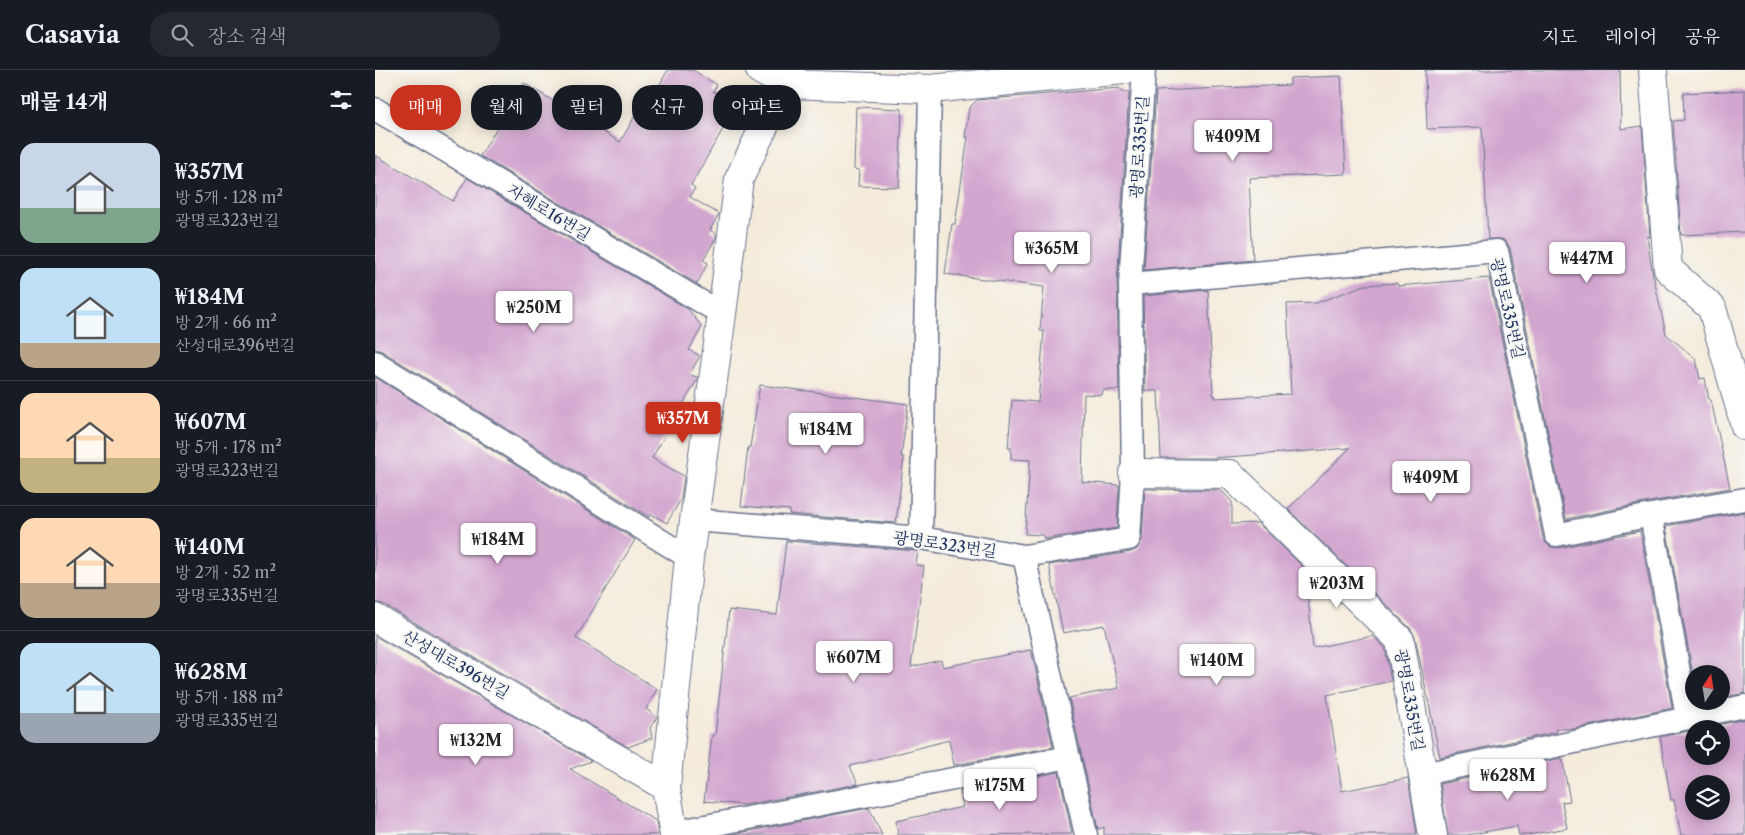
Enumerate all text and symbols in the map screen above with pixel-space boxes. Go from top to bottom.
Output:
search box [150,12,500,57]
text: Casavia [25,20,120,49]
icon: search [168,21,196,49]
text: 장소 검색 [208,25,286,48]
text: 지도 [1542,26,1577,48]
text: 레이어 [1605,26,1657,48]
text: 공유 [1685,26,1720,48]
chip: 매매 [390,85,461,130]
chip: 월세 [471,85,542,130]
chip: 필터 [552,85,622,130]
chip: 신규 [632,85,703,130]
chip: 아파트 [713,85,801,130]
icon: filters [327,86,355,114]
text: 매물 14개 [20,89,108,114]
street label: 광명로335번길 [1125,95,1153,199]
pin: ₩409M [1198,119,1268,162]
text: ₩409M [1205,126,1261,146]
text: ₩357M [175,159,244,184]
icon: home [60,163,120,223]
street label: 자혜로16번길 [504,179,594,245]
text: 방 5개 · 128 m² [175,187,283,207]
text: 광명로323번길 [175,210,279,230]
pin: ₩365M [1017,232,1087,274]
text: ₩365M [1025,238,1079,258]
pin: ₩447M [1552,242,1622,284]
text: ₩447M [1560,248,1614,268]
street label: 광명로335번길 [1487,255,1529,361]
text: ₩184M [175,284,244,309]
icon: home [60,288,120,348]
pin: ₩250M [499,290,569,333]
text: ₩250M [507,297,561,317]
text: 방 2개 · 66 m² [175,312,277,332]
text: 산성대로396번길 [175,335,295,355]
pin: ₩357M [648,402,718,444]
text: ₩357M [657,408,709,428]
text: ₩607M [175,409,247,434]
pin: ₩184M [791,412,861,455]
icon: home [60,413,120,473]
text: ₩184M [800,419,852,439]
text: 방 5개 · 178 m² [175,437,282,457]
text: 광명로323번길 [175,460,279,480]
pin: ₩409M [1396,460,1466,503]
text: ₩409M [1403,467,1459,487]
pin: ₩184M [463,522,533,565]
street label: 광명로323번길 [892,527,998,561]
text: ₩184M [472,529,524,549]
text: ₩140M [175,534,245,559]
icon: home [60,538,120,598]
text: 방 2개 · 52 m² [175,562,276,582]
pin: ₩203M [1302,566,1372,609]
text: ₩203M [1309,573,1365,593]
text: 광명로335번길 [175,585,279,605]
street label: 산성대로396번길 [399,625,513,703]
pin: ₩607M [819,640,889,683]
pin: ₩140M [1182,644,1252,686]
text: ₩607M [827,647,881,667]
street label: 광명로335번길 [1391,647,1429,753]
text: ₩140M [1190,650,1244,670]
text: ₩628M [175,659,248,684]
icon: home [60,663,120,723]
north arrow [1685,665,1730,710]
map controls [1685,665,1730,820]
text: 방 5개 · 188 m² [175,687,283,707]
text: 광명로335번길 [175,710,279,730]
button: locate [1685,720,1730,765]
pin: ₩132M [441,724,511,766]
text: ₩132M [450,730,502,750]
pin: ₩628M [1473,758,1543,801]
text: ₩628M [1480,765,1536,785]
pin: ₩175M [965,768,1035,811]
text: ₩175M [975,775,1025,795]
button: layers [1685,775,1730,820]

